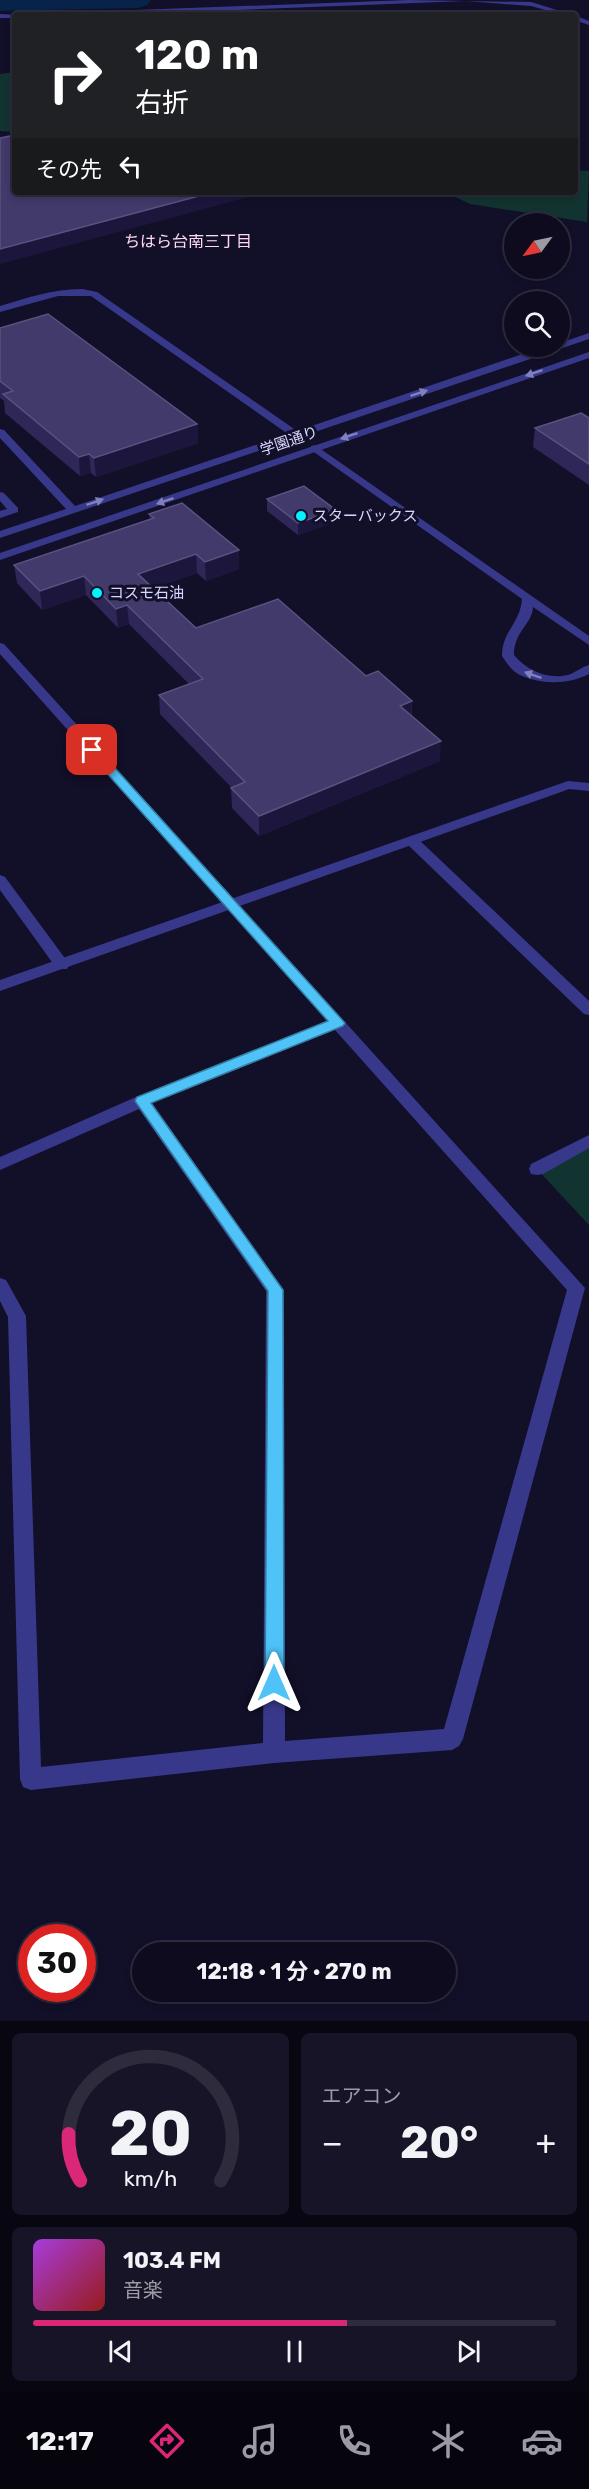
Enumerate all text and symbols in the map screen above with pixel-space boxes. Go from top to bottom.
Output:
text: 120 m [135,30,259,80]
icon: right [36,36,114,114]
text: 右折 [135,87,189,119]
icon: left [114,150,147,183]
text: その先 [36,156,102,183]
north arrow [504,213,570,279]
map controls [504,213,570,357]
district label: ちはら台南三丁目 [124,232,252,251]
button: search [504,291,570,357]
one-way arrow [525,369,543,379]
one-way arrow [410,387,428,397]
street label: 学園通り [258,423,320,459]
one-way arrow [340,432,358,442]
one-way arrow [156,496,174,506]
one-way arrow [86,497,104,507]
place label: スターバックス [313,507,417,525]
marker: スターバックス [294,509,308,523]
place label: コスモ石油 [109,584,184,602]
marker: コスモ石油 [90,586,104,600]
one-way arrow [524,669,542,679]
pin [66,724,117,775]
icon: arrive [75,733,108,766]
position arrow [242,1651,306,1715]
speed limit sign: 30 [18,1924,96,2002]
text: 12:18 · 1 分 · 270 m [196,1958,392,1985]
text: エアコン [322,2084,402,2108]
text: 20 [109,2097,192,2171]
text: 20° [400,2116,478,2169]
text: − [322,2123,343,2162]
text: + [535,2123,556,2162]
text: km/h [123,2166,177,2191]
text: 103.4 FM [123,2247,221,2274]
text: 音楽 [123,2278,163,2302]
icon: previous [104,2335,137,2368]
icon: pause [278,2335,311,2368]
icon: next [452,2335,485,2368]
icon: directions [146,2420,188,2462]
icon: music [239,2420,281,2462]
icon: phone [333,2420,375,2462]
icon: climate [427,2420,469,2462]
icon: car [521,2420,563,2462]
text: 12:17 [26,2425,94,2457]

